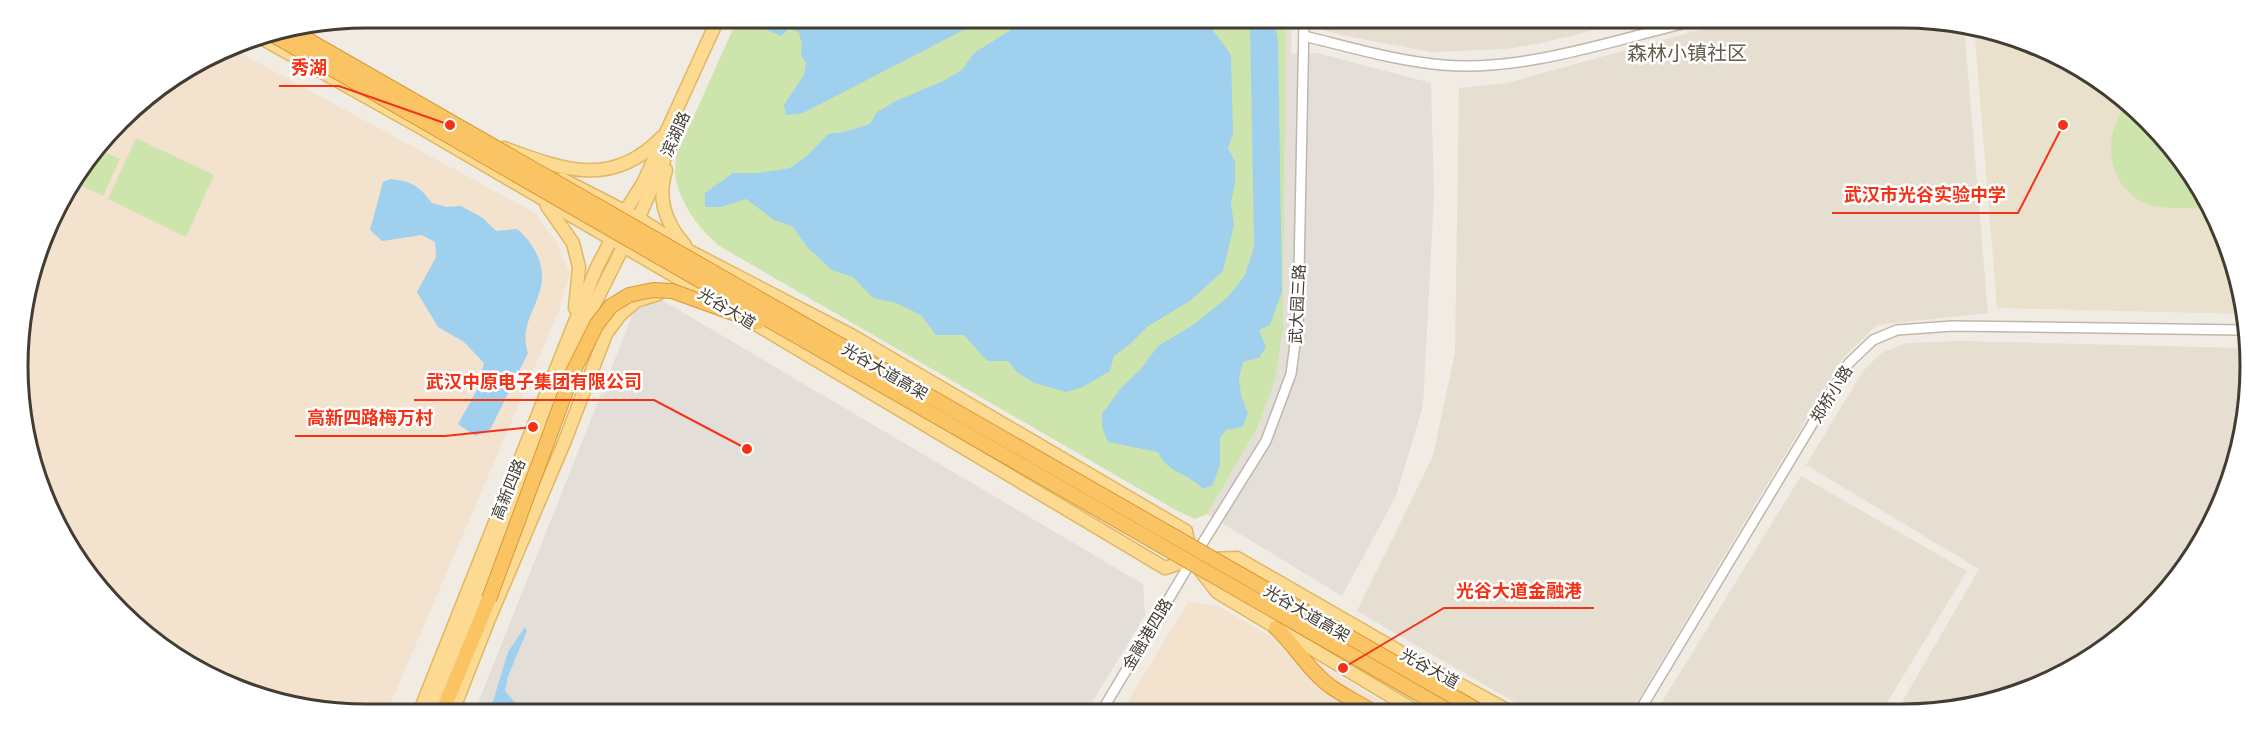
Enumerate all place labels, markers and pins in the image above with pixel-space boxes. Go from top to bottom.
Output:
callout: 秀湖 [279,50,339,86]
callout: 武汉市光谷实验中学 [1832,177,2018,213]
callout: 武汉中原电子集团有限公司 [414,364,654,400]
callout: 高新四路梅万村 [295,400,445,436]
callout: 光谷大道金融港 [1444,572,1594,608]

